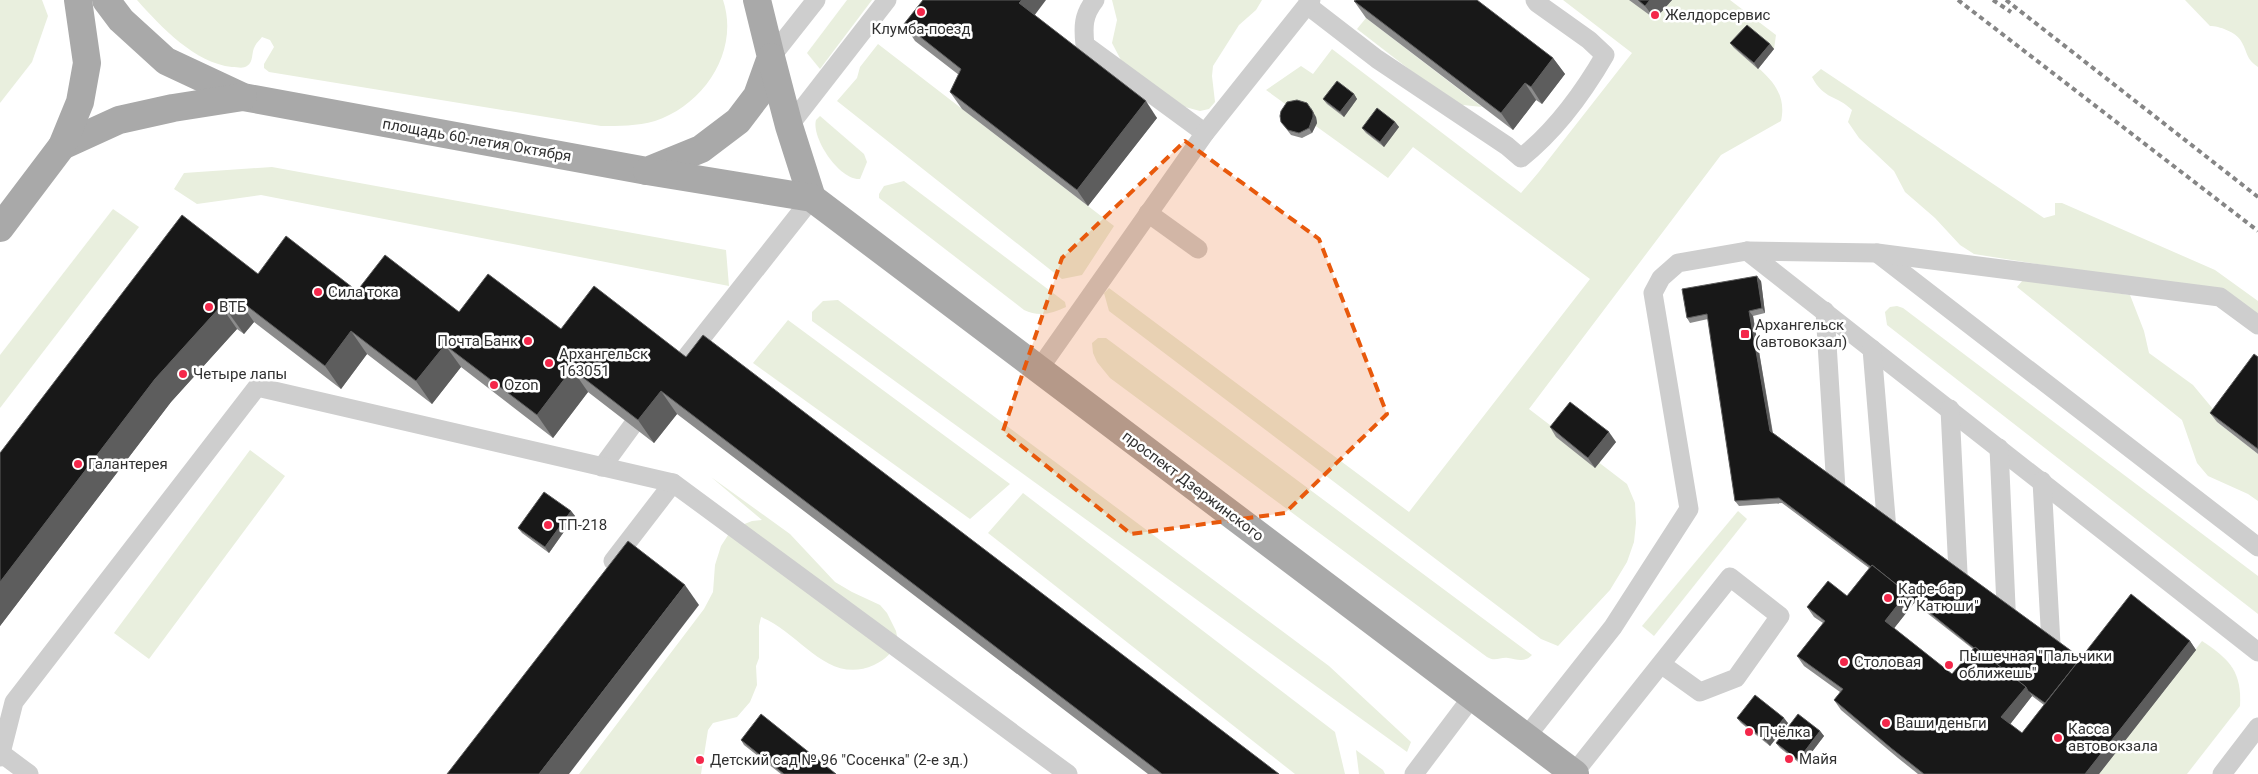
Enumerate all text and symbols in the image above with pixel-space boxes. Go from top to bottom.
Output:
marker: Клумба-поезд [915,6,927,18]
place label: Желдорсервис [1665,6,1771,24]
marker: Желдорсервис [1649,9,1661,21]
place label: Клумба-поезд [872,20,970,38]
street label: площадь 60-летия Октября [381,115,573,165]
place label: Сила тока [328,283,399,301]
marker: Сила тока [312,286,324,298]
place label: ВТБ [219,298,247,316]
marker: ВТБ [203,301,215,313]
place label: Архангельск (автовокзал) [1755,316,1847,351]
marker: Архангельск (автовокзал) [1739,328,1751,340]
place label: Почта Банк [437,332,518,350]
marker: Почта Банк [522,335,534,347]
place label: Архангельск 163051 [559,345,648,380]
marker: Архангельск 163051 [543,357,555,369]
place label: Четыре лапы [193,365,287,383]
marker: Четыре лапы [177,368,189,380]
place label: Ozon [504,376,538,394]
marker: Ozon [488,379,500,391]
street label: проспект Дзержинского [1119,427,1267,545]
place label: Галантерея [88,455,168,473]
marker: Галантерея [72,458,84,470]
place label: ТП-218 [558,516,607,534]
marker: ТП-218 [542,519,554,531]
place label: Кафе-бар "У Катюши" [1898,580,1979,615]
marker: Кафе-бар "У Катюши" [1882,592,1894,604]
place label: Пышечная "Пальчики оближешь" [1959,647,2112,682]
place label: Столовая [1854,653,1921,671]
marker: Столовая [1838,656,1850,668]
marker: Пышечная "Пальчики оближешь" [1943,659,1955,671]
place label: Ваши деньги [1896,714,1987,732]
marker: Ваши деньги [1880,717,1892,729]
place label: Касса автовокзала [2068,720,2158,755]
place label: Пчёлка [1759,723,1811,741]
marker: Пчёлка [1743,726,1755,738]
marker: Касса автовокзала [2052,732,2064,744]
place label: Майя [1799,750,1837,768]
place label: Детский сад № 96 "Сосенка" (2-е зд.) [710,751,968,769]
marker: Майя [1783,753,1795,765]
marker: Детский сад № 96 "Сосенка" (2-е зд.) [694,754,706,766]

